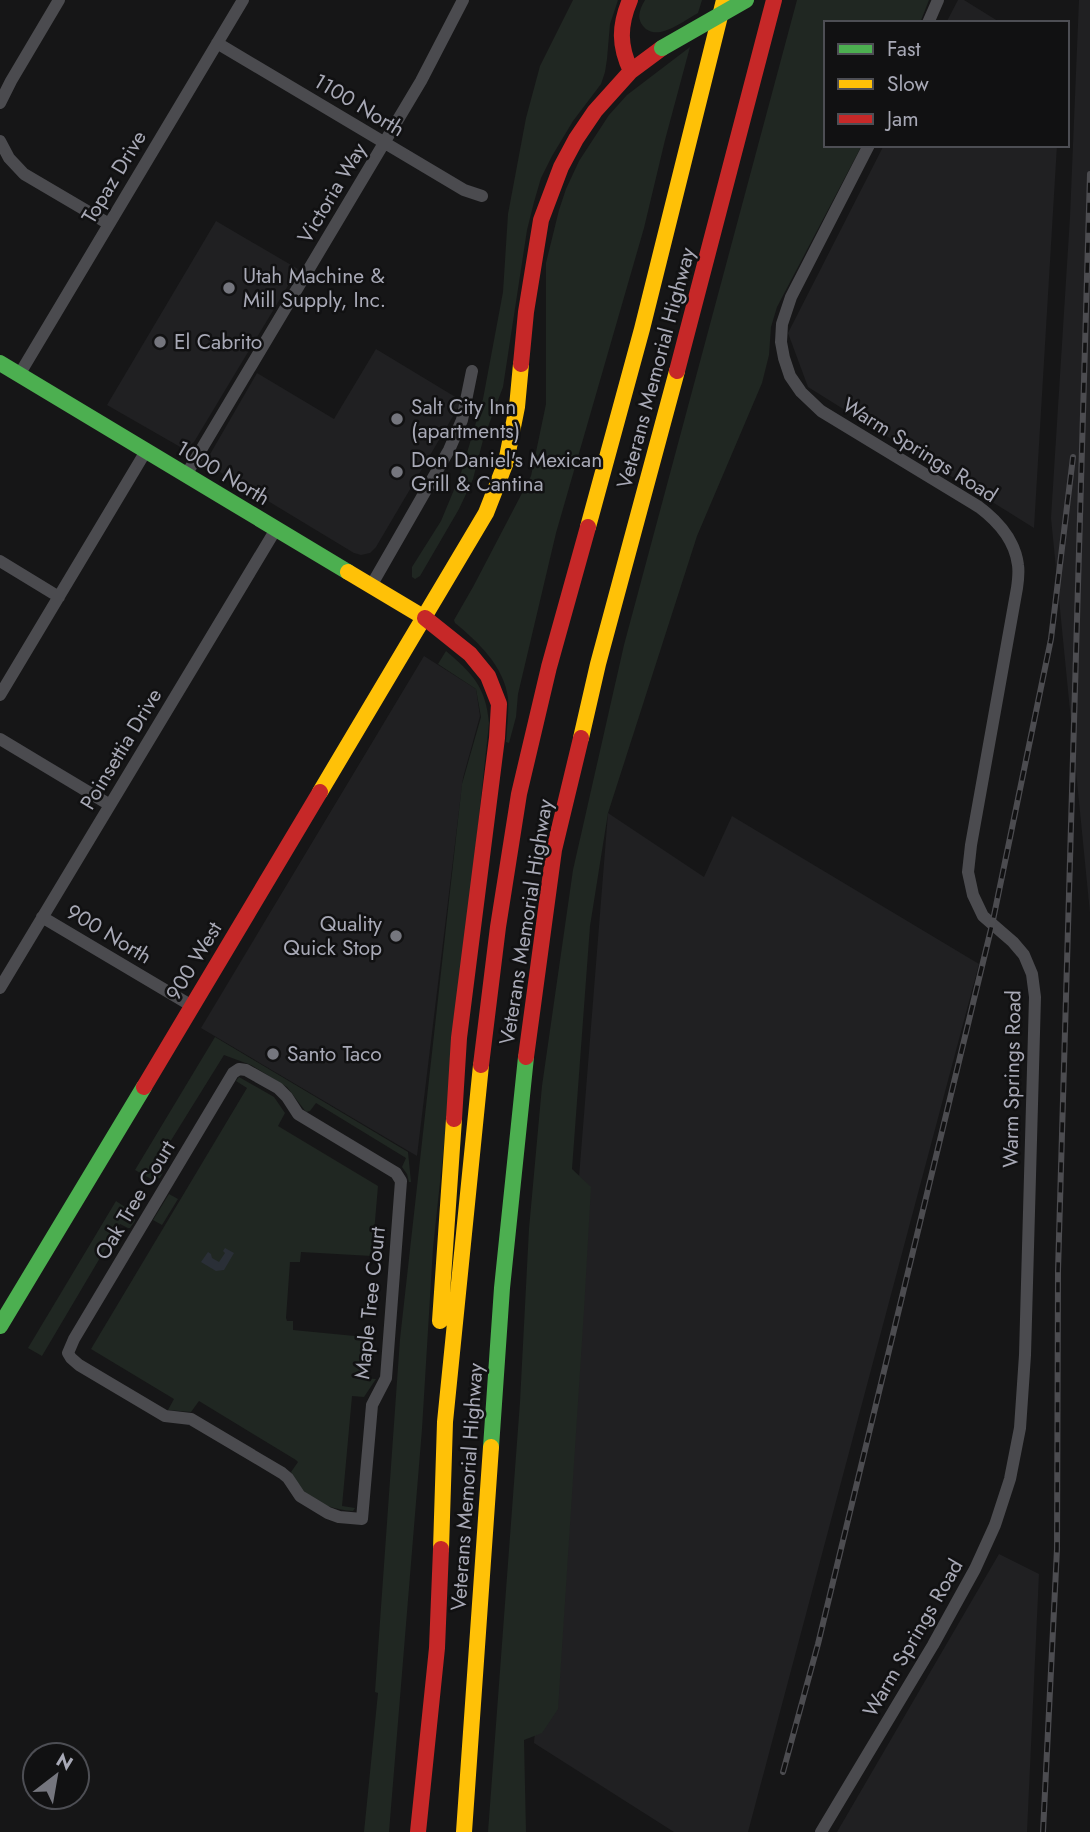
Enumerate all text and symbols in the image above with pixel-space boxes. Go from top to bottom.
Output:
legend [824,21,1069,147]
text: Fast [887,34,920,64]
street label: 1100 North [308,66,410,144]
text: Slow [887,69,929,99]
text: Jam [884,104,919,134]
street label: Topaz Drive [74,125,154,229]
street label: Victoria Way [290,136,374,249]
street label: Veterans Memorial Highway [609,243,703,492]
place label: Utah Machine & Mill Supply, Inc. [243,261,386,315]
marker: Utah Machine & Mill Supply, Inc. [221,280,237,296]
place label: El Cabrito [174,327,262,357]
marker: El Cabrito [152,334,168,350]
street label: Warm Springs Road [837,390,1003,510]
place label: Salt City Inn (apartments) [411,392,520,446]
marker: Salt City Inn (apartments) [389,411,405,427]
street label: 1000 North [170,433,276,513]
place label: Don Daniel's Mexican Grill & Cantina [411,445,602,499]
marker: Don Daniel's Mexican Grill & Cantina [389,464,405,480]
street label: Poinsettia Drive [73,683,169,815]
street label: Veterans Memorial Highway [492,796,560,1047]
street label: 900 North [61,897,157,971]
place label: Quality Quick Stop [283,909,383,963]
street label: 900 West [159,916,229,1006]
marker: Quality Quick Stop [388,928,404,944]
street label: Warm Springs Road [995,990,1029,1168]
place label: Santo Taco [287,1039,382,1069]
marker: Santo Taco [265,1046,281,1062]
street label: Oak Tree Court [88,1135,182,1265]
street label: Maple Tree Court [347,1225,393,1381]
street label: Veterans Memorial Highway [443,1361,491,1612]
street label: Warm Springs Road [856,1553,970,1723]
north arrow [21,1741,91,1811]
text: N [51,1746,78,1777]

